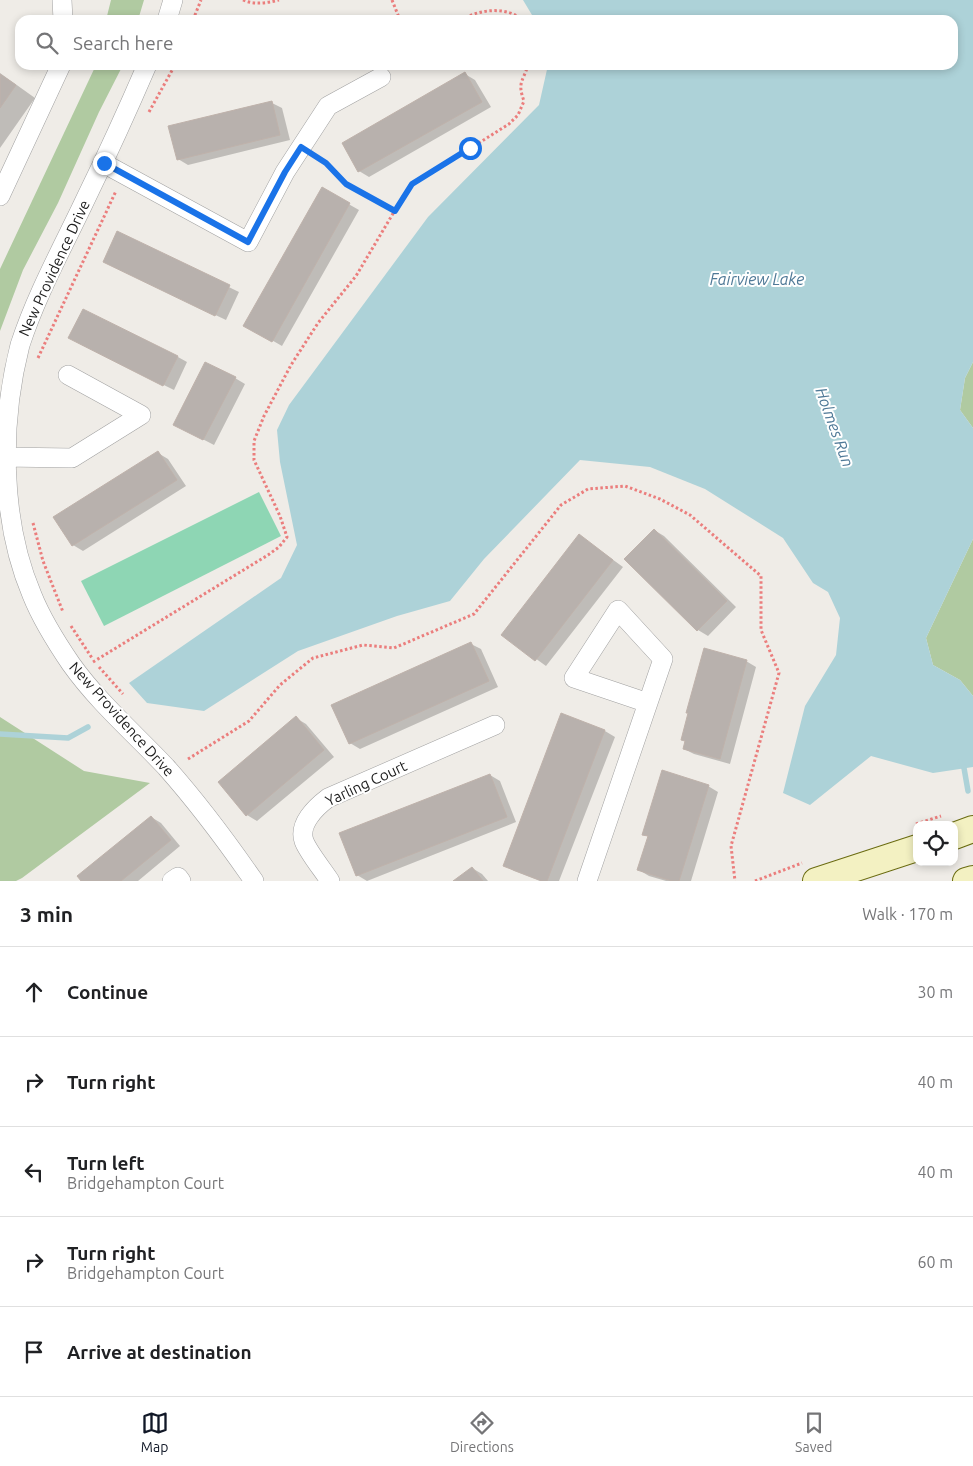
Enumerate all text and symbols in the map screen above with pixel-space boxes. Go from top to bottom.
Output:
search box [15,15,958,70]
icon: search [33,29,61,57]
text: Search here [73,32,173,54]
route start [459,137,482,160]
route end [93,152,116,175]
street label: New Providence Drive [15,197,93,339]
water label: Fairview Lake [710,270,804,288]
water label: Holmes Run [812,385,858,469]
street label: New Providence Drive [66,658,178,780]
street label: Yarling Court [323,757,409,809]
map controls [913,821,958,866]
button: locate [913,821,958,866]
text: 3 min [20,902,73,926]
text: Walk · 170 m [862,905,953,923]
icon: ahead [20,978,48,1006]
text: Continue [67,981,148,1003]
text: 30 m [917,983,953,1001]
icon: right [20,1068,48,1096]
text: Turn right [67,1071,155,1093]
text: 40 m [917,1073,953,1091]
text: Turn left [67,1152,145,1174]
icon: left [20,1158,48,1186]
text: 40 m [917,1163,953,1181]
text: Bridgehampton Court [67,1174,224,1192]
text: Turn right [67,1242,155,1264]
icon: right [20,1248,48,1276]
text: 60 m [917,1253,953,1271]
text: Bridgehampton Court [67,1264,224,1282]
icon: arrive [20,1338,48,1366]
text: Arrive at destination [67,1341,252,1363]
tab: Map [141,1409,169,1455]
tab: Directions [450,1409,514,1455]
tab: Saved [795,1409,832,1455]

